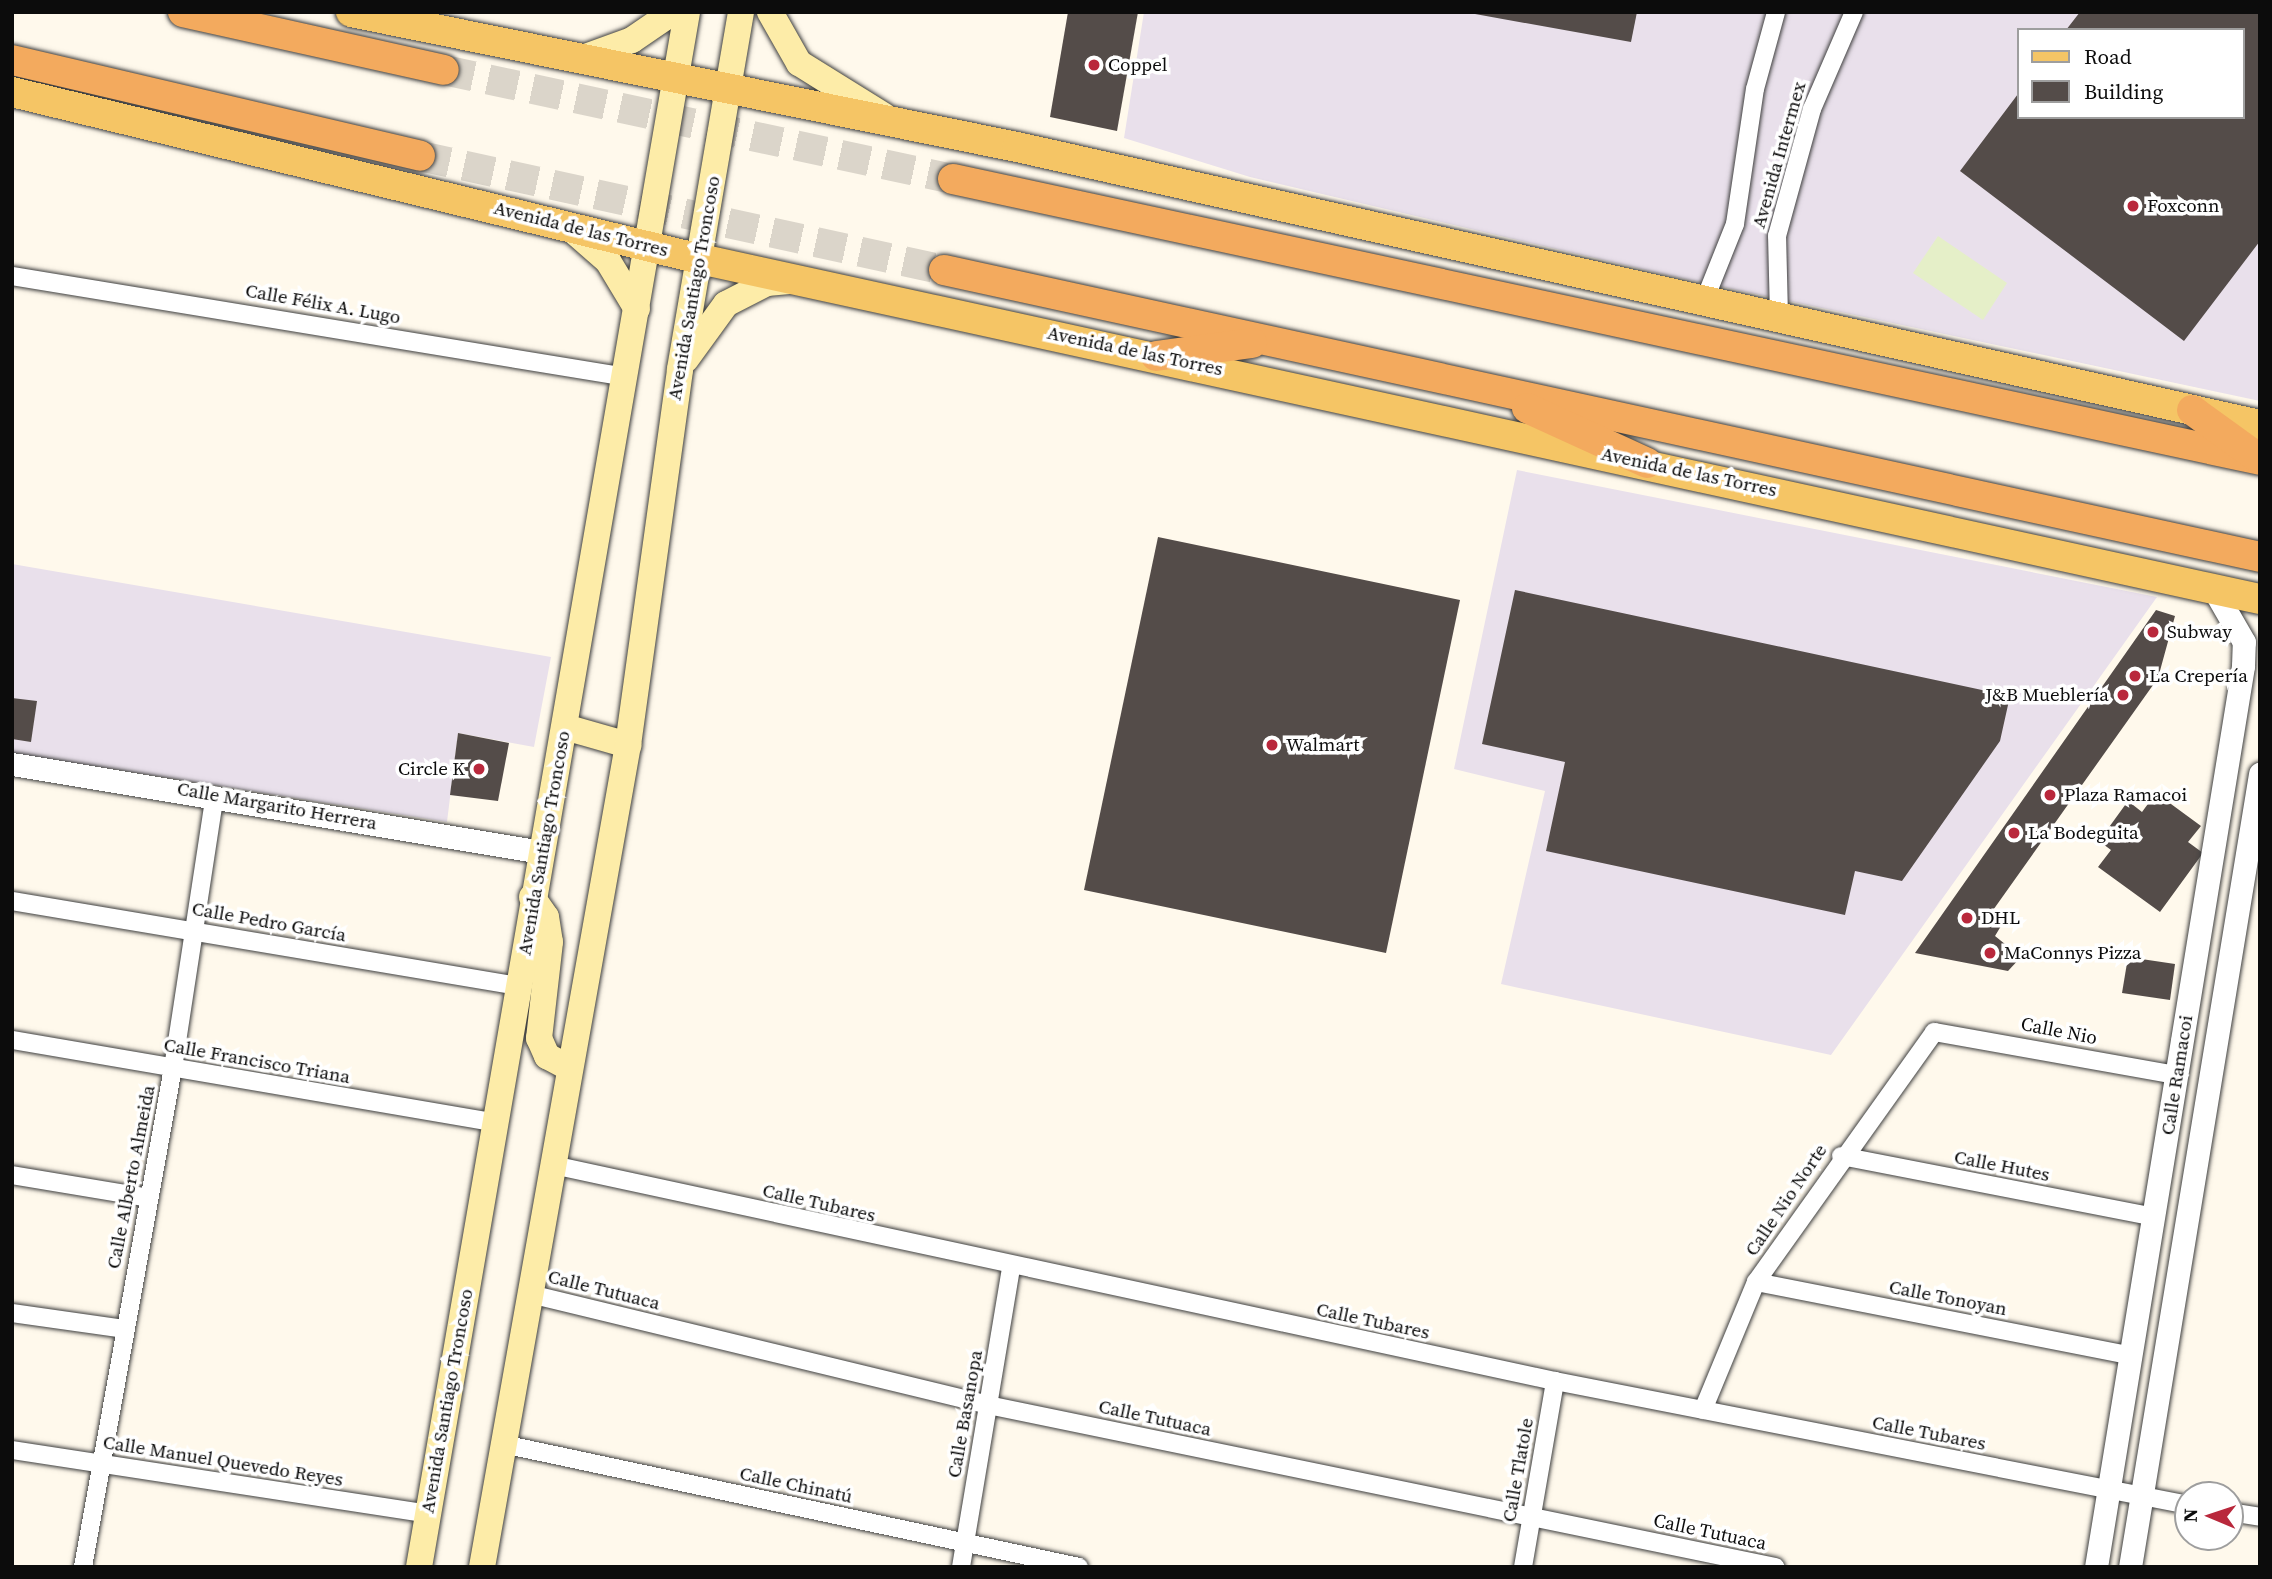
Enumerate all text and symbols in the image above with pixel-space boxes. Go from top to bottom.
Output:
legend [2016,28,2244,119]
text: Road [2084,42,2132,71]
place label: Coppel [1108,54,1167,76]
marker: Coppel [1086,57,1102,73]
text: Building [2084,77,2163,106]
street label: Avenida Intermex [1747,79,1811,231]
street label: Avenida Santiago Troncoso [663,174,725,402]
place label: Foxconn [2147,195,2220,217]
street label: Avenida de las Torres [491,196,671,262]
marker: Foxconn [2125,198,2141,214]
street label: Calle Félix A. Lugo [244,279,402,329]
street label: Avenida de las Torres [1045,321,1225,381]
street label: Avenida de las Torres [1599,442,1779,502]
place label: Subway [2167,621,2232,643]
marker: Subway [2145,624,2161,640]
place label: La Crepería [2149,665,2248,687]
marker: La Crepería [2127,668,2143,684]
place label: J&B Mueblería [1985,684,2109,706]
marker: J&B Mueblería [2115,687,2131,703]
street label: Avenida Santiago Troncoso [513,729,575,957]
place label: Walmart [1286,734,1360,756]
marker: Walmart [1264,737,1280,753]
place label: Circle K [398,758,465,780]
marker: Circle K [471,761,487,777]
street label: Calle Margarito Herrera [175,777,379,835]
place label: Plaza Ramacoi [2064,784,2187,806]
marker: Plaza Ramacoi [2042,787,2058,803]
place label: La Bodeguita [2028,822,2139,844]
marker: La Bodeguita [2006,825,2022,841]
street label: Calle Pedro García [190,897,348,947]
place label: DHL [1981,907,2020,929]
marker: DHL [1959,910,1975,926]
place label: MaConnys Pizza [2004,942,2141,964]
marker: MaConnys Pizza [1982,945,1998,961]
street label: Calle Nio [2019,1012,2099,1050]
street label: Calle Ramacoi [2156,1013,2198,1137]
street label: Calle Francisco Triana [162,1033,352,1089]
street label: Calle Alberto Almeida [102,1083,160,1271]
street label: Calle Nio Norte [1740,1140,1832,1260]
street label: Calle Hutes [1952,1146,2052,1186]
street label: Calle Tubares [760,1179,878,1227]
street label: Calle Tutuaca [545,1265,663,1315]
street label: Calle Tonoyan [1887,1275,2009,1321]
street label: Avenida Santiago Troncoso [416,1287,478,1515]
street label: Calle Tubares [1314,1298,1432,1344]
street label: Calle Basanopa [943,1348,987,1480]
street label: Calle Tutuaca [1096,1395,1214,1441]
street label: Calle Tubares [1870,1411,1988,1455]
street label: Calle Tlatole [1498,1416,1538,1524]
street label: Calle Manuel Quevedo Reyes [101,1431,345,1491]
street label: Calle Chinatú [738,1462,854,1508]
north arrow [2174,1481,2244,1551]
text: N [2177,1508,2203,1523]
street label: Calle Tutuaca [1651,1509,1769,1555]

